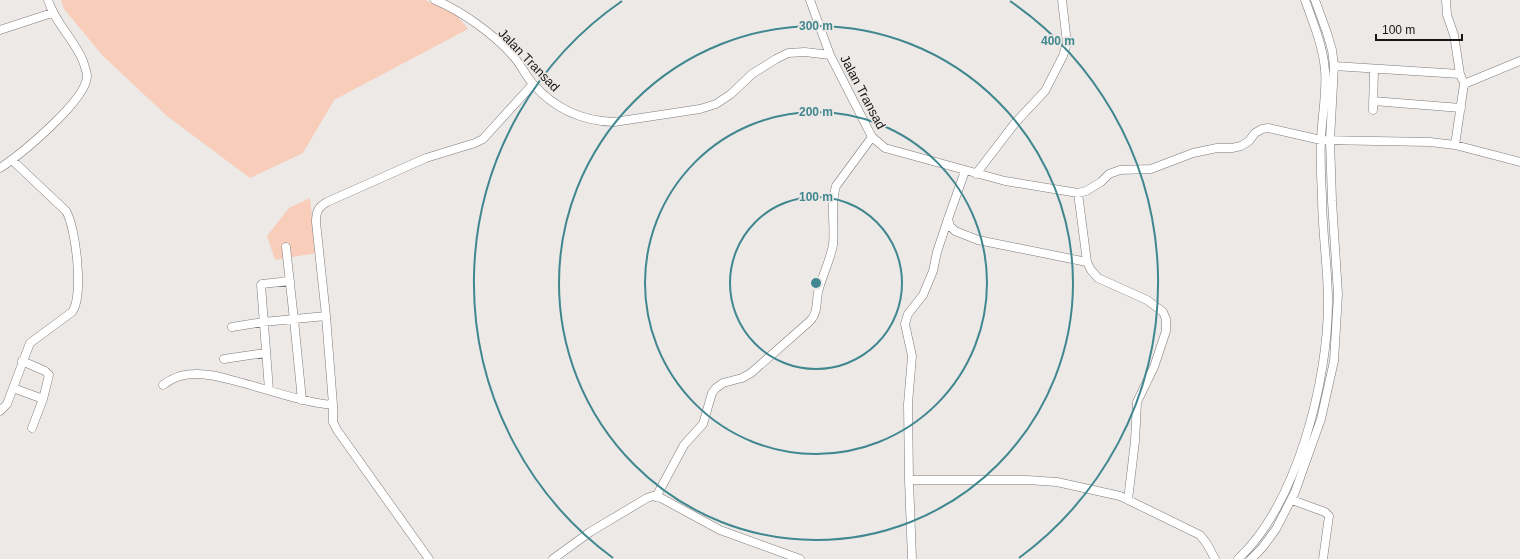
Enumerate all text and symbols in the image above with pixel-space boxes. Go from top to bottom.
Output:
scale bar [1376,16,1462,42]
text: 300 m [799,19,833,33]
text: 100 m [1382,23,1415,37]
street label: Jalan Transad [495,25,563,95]
text: 400 m [1041,34,1075,48]
street label: Jalan Transad [837,52,889,132]
text: 200 m [799,105,833,119]
text: 100 m [799,190,833,204]
centre of rings [809,276,823,290]

